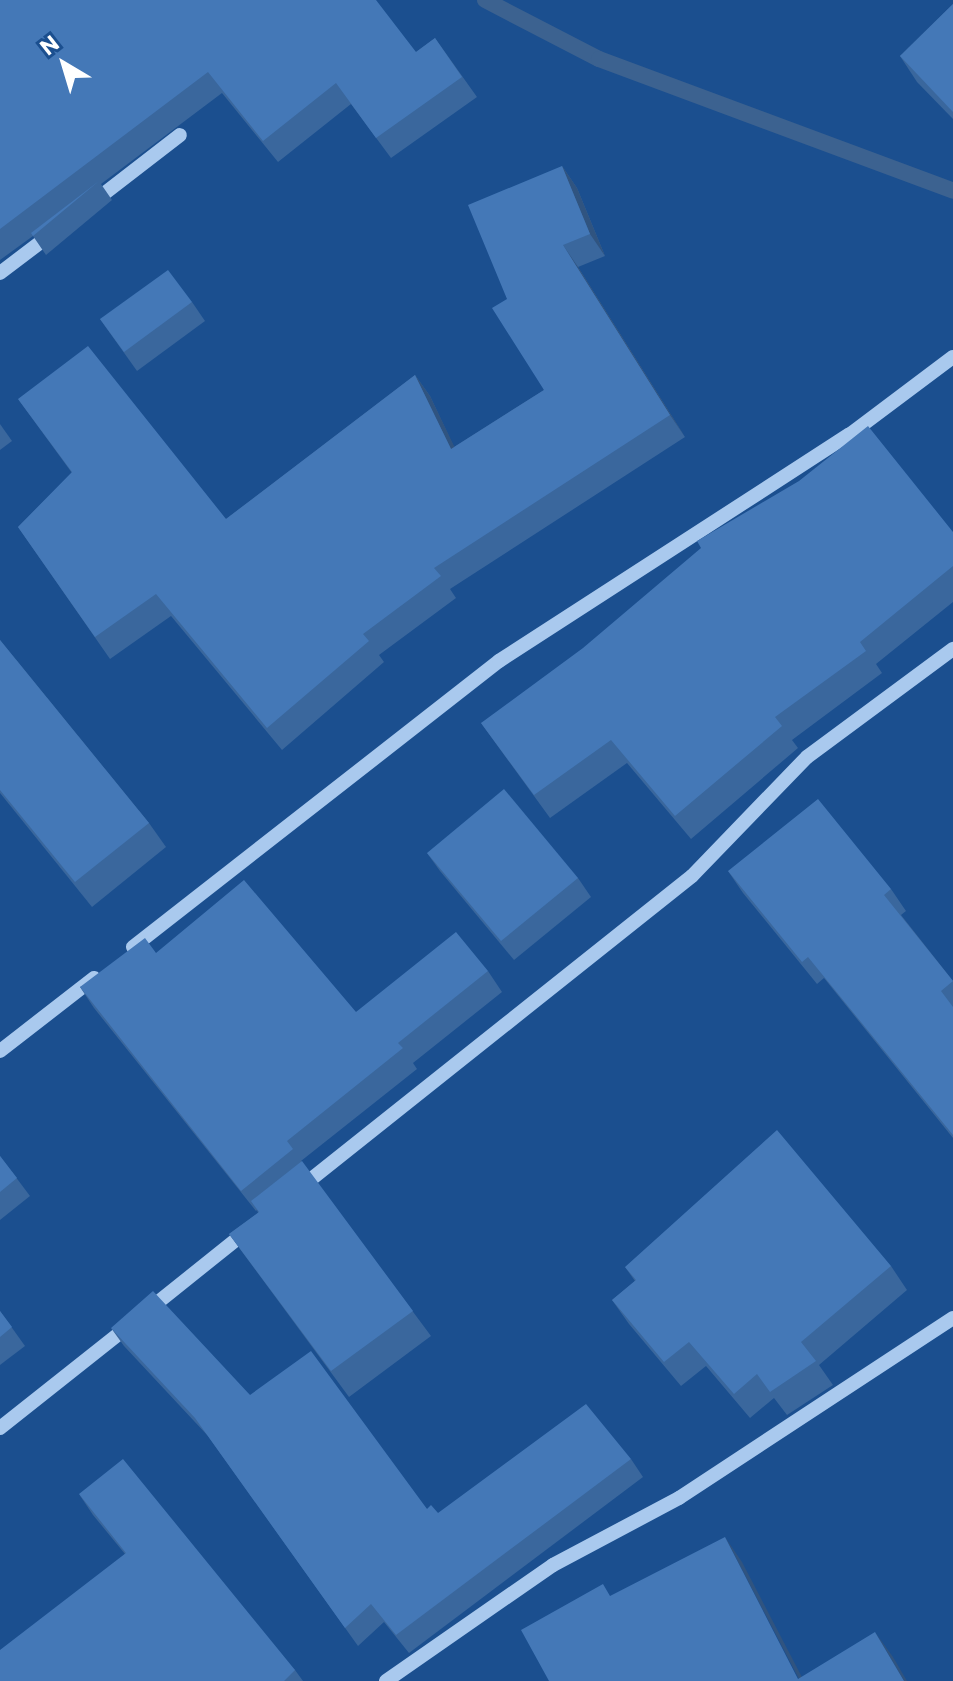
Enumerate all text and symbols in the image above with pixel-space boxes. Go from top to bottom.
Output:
north arrow [24,24,104,104]
text: N [34,29,64,60]

